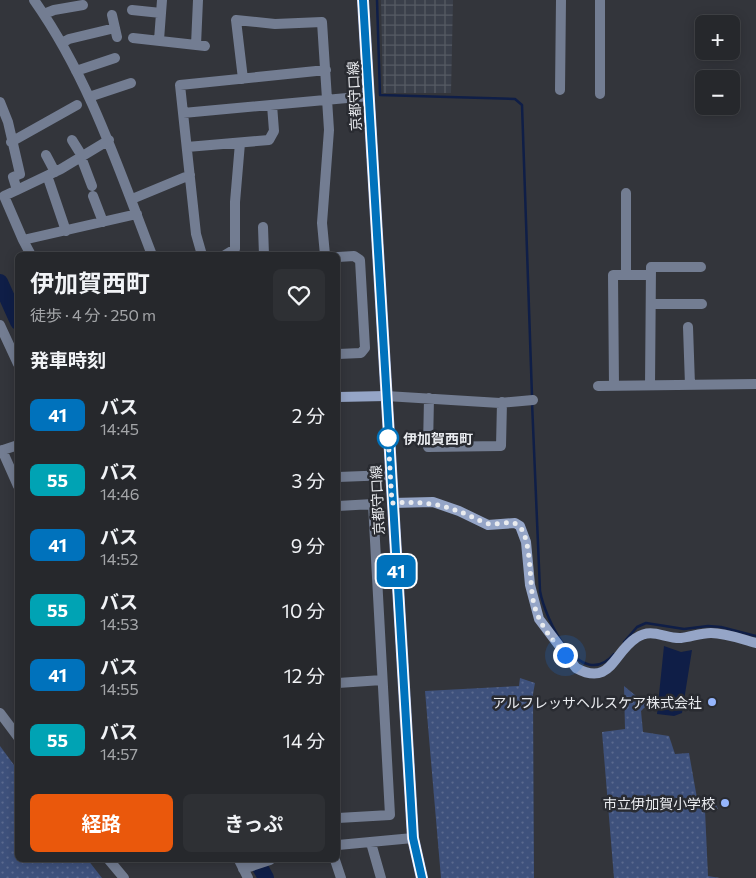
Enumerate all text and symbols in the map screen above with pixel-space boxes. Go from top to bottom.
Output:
map controls [695,15,740,115]
button: + [695,15,740,60]
street label: 京都守口線 [344,61,364,131]
button: − [695,70,740,115]
text: 伊加賀西町 [30,268,150,297]
button: heart [273,269,325,321]
text: 徒歩 · 4 分 · 250 m [30,305,156,324]
text: 発車時刻 [30,348,106,371]
text: バス [100,395,138,418]
text: 41 [48,404,67,426]
text: 2 分 [292,404,325,427]
text: 14:45 [100,419,139,438]
marker: 伊加賀西町 [377,427,399,449]
place label: 伊加賀西町 [403,430,473,447]
text: バス [100,460,138,483]
street label: 京都守口線 [367,465,387,535]
text: 55 [47,469,68,491]
text: 3 分 [292,469,325,492]
text: 14:46 [100,484,140,503]
text: バス [100,525,138,548]
text: 41 [48,534,67,556]
text: 9 分 [291,534,325,557]
text: 14:52 [100,549,138,568]
line badge: 41 [374,555,418,587]
text: 41 [387,560,405,582]
text: バス [100,590,138,613]
text: 55 [47,599,68,621]
text: 10 分 [282,599,325,622]
text: 14:53 [100,614,139,633]
your location [553,643,578,668]
text: バス [100,655,138,678]
text: 41 [48,664,67,686]
text: 12 分 [284,664,325,687]
text: 14:55 [100,679,139,698]
place label: アルフレッサヘルスケア株式会社 [492,694,702,711]
marker: アルフレッサヘルスケア株式会社 [706,696,718,708]
text: バス [100,720,138,743]
text: 55 [47,729,68,751]
text: 14 分 [283,729,325,752]
text: 14:57 [100,744,138,763]
button: 経路 [30,794,173,852]
button: きっぷ [183,794,325,852]
place label: 市立伊加賀小学校 [603,795,715,812]
marker: 市立伊加賀小学校 [719,797,731,809]

